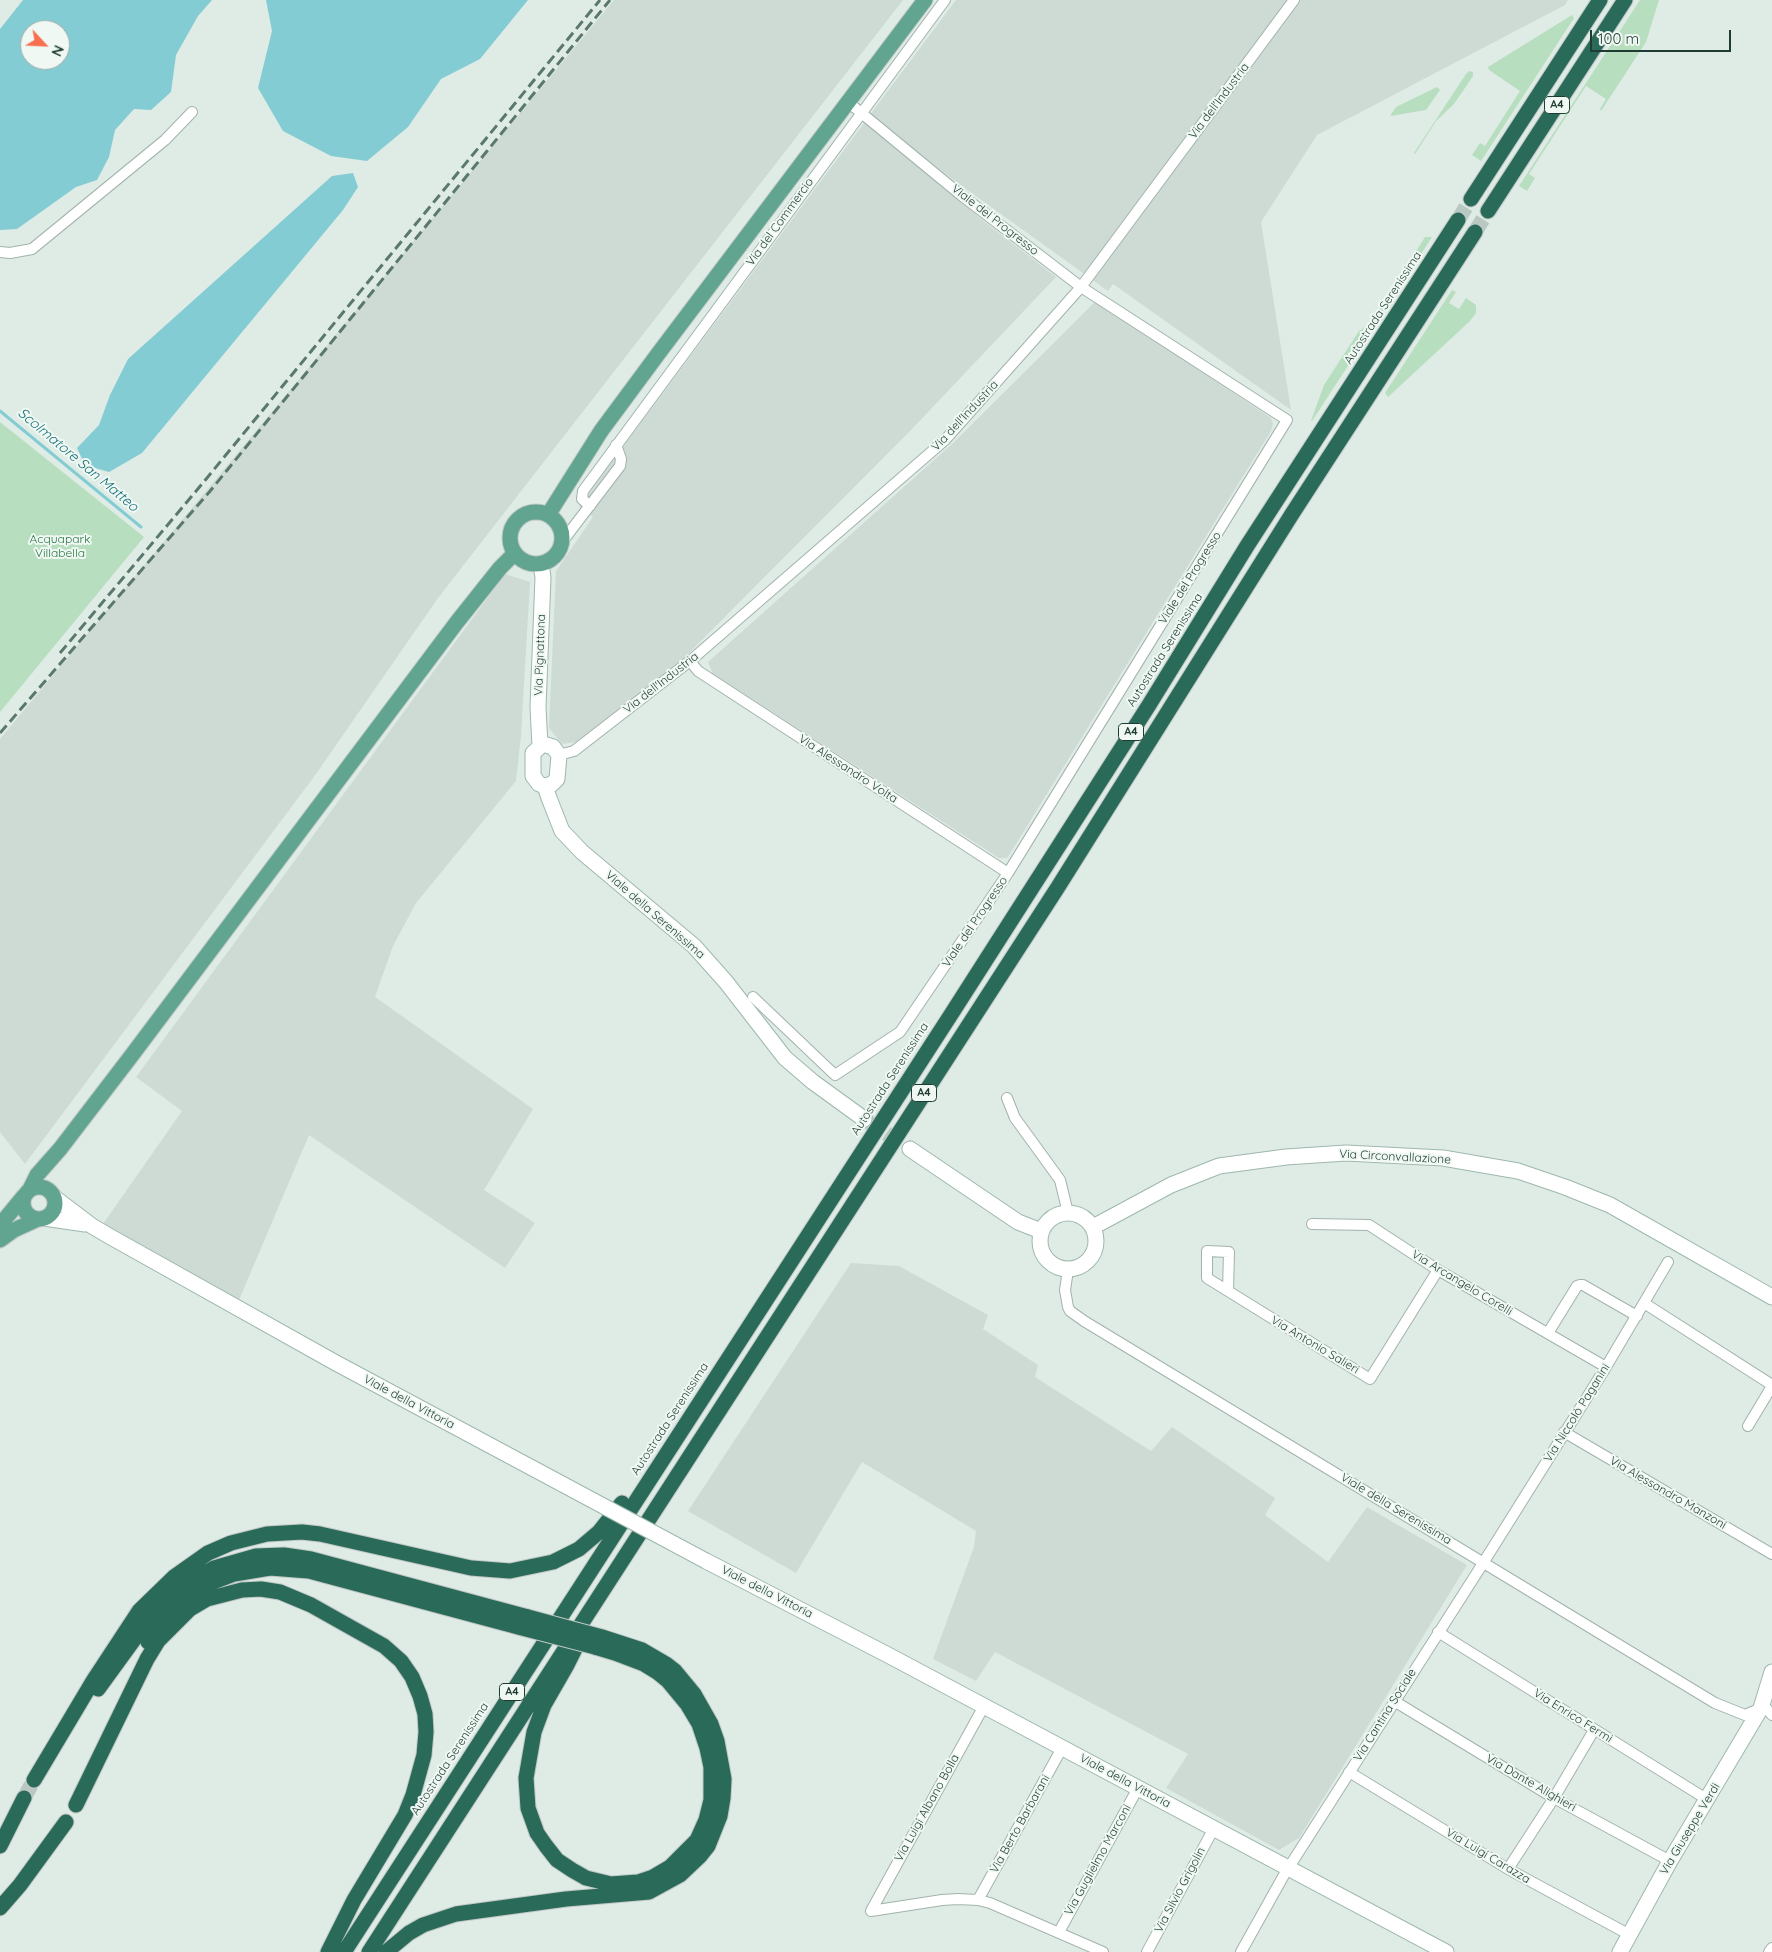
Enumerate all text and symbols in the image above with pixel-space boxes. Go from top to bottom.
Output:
north arrow [20,20,70,70]
scale bar [1592,20,1733,52]
text: 100 m [1598,29,1639,48]
text: N [47,42,68,59]
street label: Via dell'Industria [1186,60,1252,142]
road number: A4 [1544,96,1570,114]
street label: Via del Commercio [743,175,817,269]
street label: Viale del Progresso [949,182,1041,258]
street label: Autostrada Serenissima [1341,249,1425,367]
street label: Via dell'Industria [929,378,1001,454]
water label: Scolmatore San Matteo [14,405,142,515]
street label: Viale del Progresso [1156,529,1224,627]
park label: Acquapark Villabella [30,532,90,560]
street label: Autostrada Serenissima [1124,591,1206,709]
street label: Via Pignattona [531,614,549,696]
street label: Via dell'Industria [621,649,701,717]
road number: A4 [1118,724,1144,740]
street label: Via Alessandro Volta [796,732,900,806]
street label: Viale della Serenissima [602,868,708,962]
street label: Viale del Progresso [939,874,1011,970]
street label: Autostrada Serenissima [848,1020,932,1138]
road number: A4 [912,1084,936,1102]
street label: Via Circonvallazione [1339,1147,1451,1167]
street label: Via Arcangelo Corelli [1409,1247,1515,1319]
street label: Via Antonio Salieri [1268,1313,1362,1377]
street label: Autostrada Serenissima [628,1360,712,1478]
street label: Via Niccolò Paganini [1541,1361,1613,1465]
street label: Viale della Vittoria [361,1372,457,1432]
street label: Via Alessandro Manzoni [1607,1454,1729,1532]
street label: Viale della Serenissima [1338,1470,1454,1548]
street label: Viale della Vittoria [719,1563,815,1621]
street label: Via Cantina Sociale [1351,1666,1419,1764]
road number: A4 [500,1684,524,1700]
street label: Via Enrico Fermi [1531,1686,1615,1746]
street label: Autostrada Serenissima [408,1700,492,1818]
street label: Viale della Vittoria [1077,1751,1173,1811]
street label: Via Dante Alighieri [1483,1751,1579,1815]
street label: Via Luigi Albano Bolla [891,1752,963,1864]
street label: Via Berto Barbarani [987,1772,1053,1876]
street label: Via Giuseppe Verdi [1657,1780,1723,1878]
street label: Via Guglielmo Marconi [1062,1802,1134,1918]
street label: Via Luigi Carazza [1443,1825,1533,1887]
street label: Via Silvio Grigolin [1151,1845,1209,1935]

